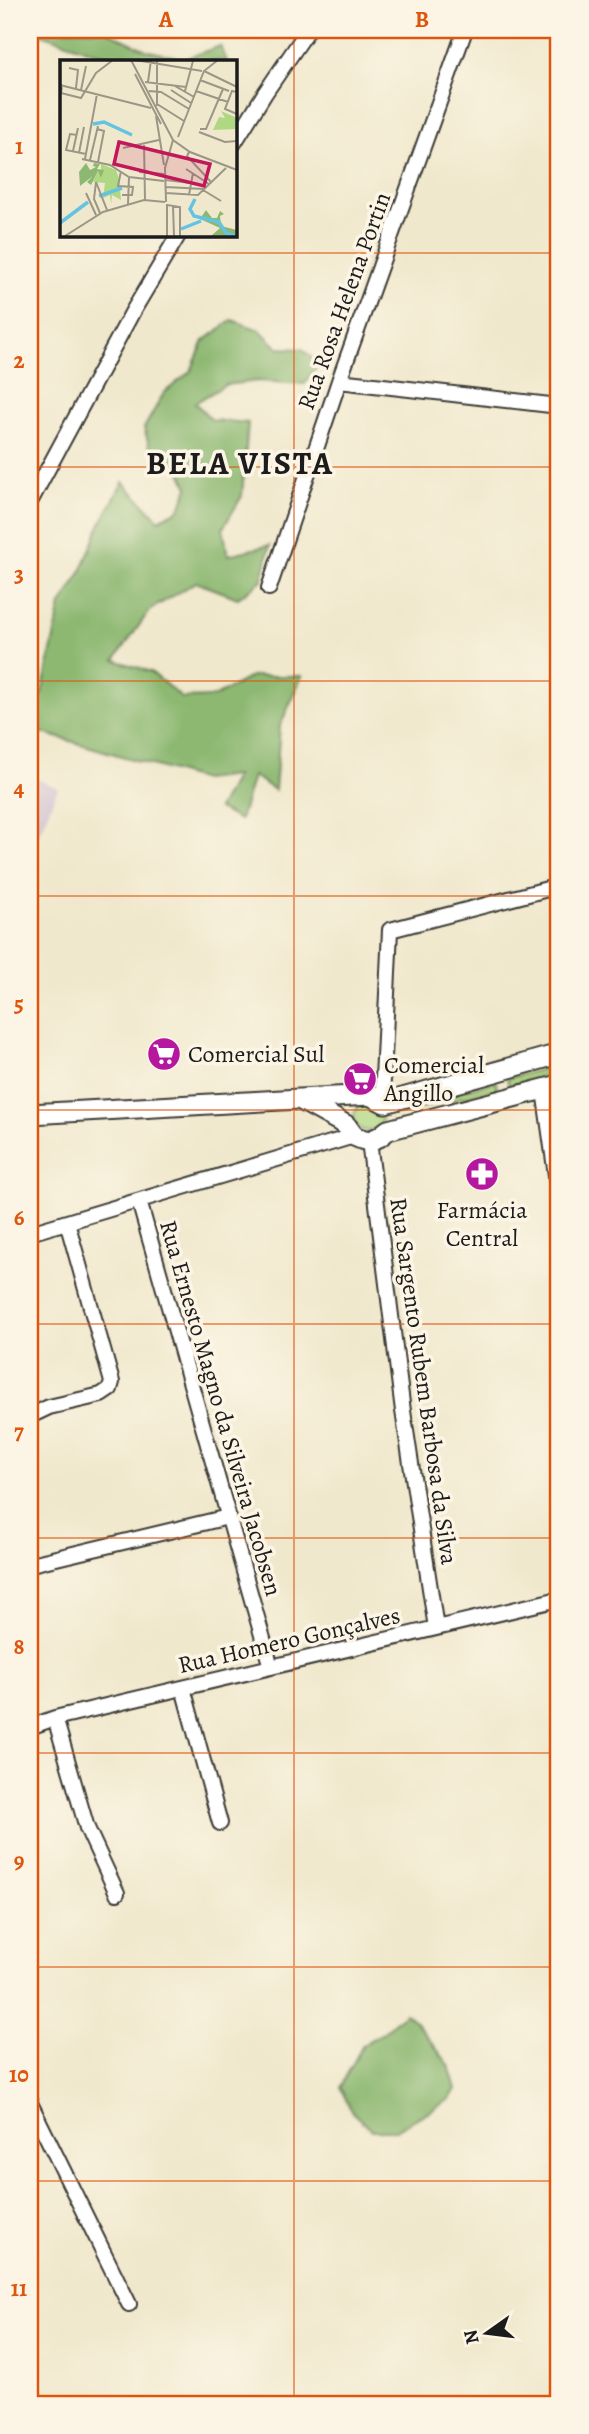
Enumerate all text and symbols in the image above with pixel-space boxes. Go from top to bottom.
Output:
text: A [158,4,174,35]
text: B [415,4,429,35]
inset map [60,60,236,236]
text: 1 [15,131,23,162]
street label: Rua Rosa Helena Portin [290,188,398,414]
text: 2 [13,345,25,376]
district label: BELA VISTA [146,441,334,485]
text: 3 [14,559,24,590]
text: 4 [14,773,25,804]
text: 5 [14,988,24,1019]
supermarket icon: Comercial Sul [145,1035,183,1073]
place label: Comercial Sul [188,1038,325,1070]
place label: Comercial Angillo [383,1049,484,1109]
supermarket icon: Comercial Angillo [341,1060,379,1098]
pharmacy icon: Farmácia Central [463,1155,501,1193]
place label: Farmácia Central [437,1194,528,1254]
street label: Rua Sargento Rubem Barbosa da Silva [382,1195,466,1567]
text: 6 [14,1202,25,1233]
street label: Rua Ernesto Magno da Silveira Jacobsen [152,1216,290,1600]
text: 7 [14,1416,24,1447]
street label: Rua Homero Gonçalves [175,1599,403,1681]
text: 8 [13,1631,25,1662]
text: 9 [14,1845,24,1876]
text: 10 [9,2059,29,2090]
text: 11 [11,2273,27,2304]
north arrow [452,2298,522,2368]
text: N [457,2327,486,2347]

